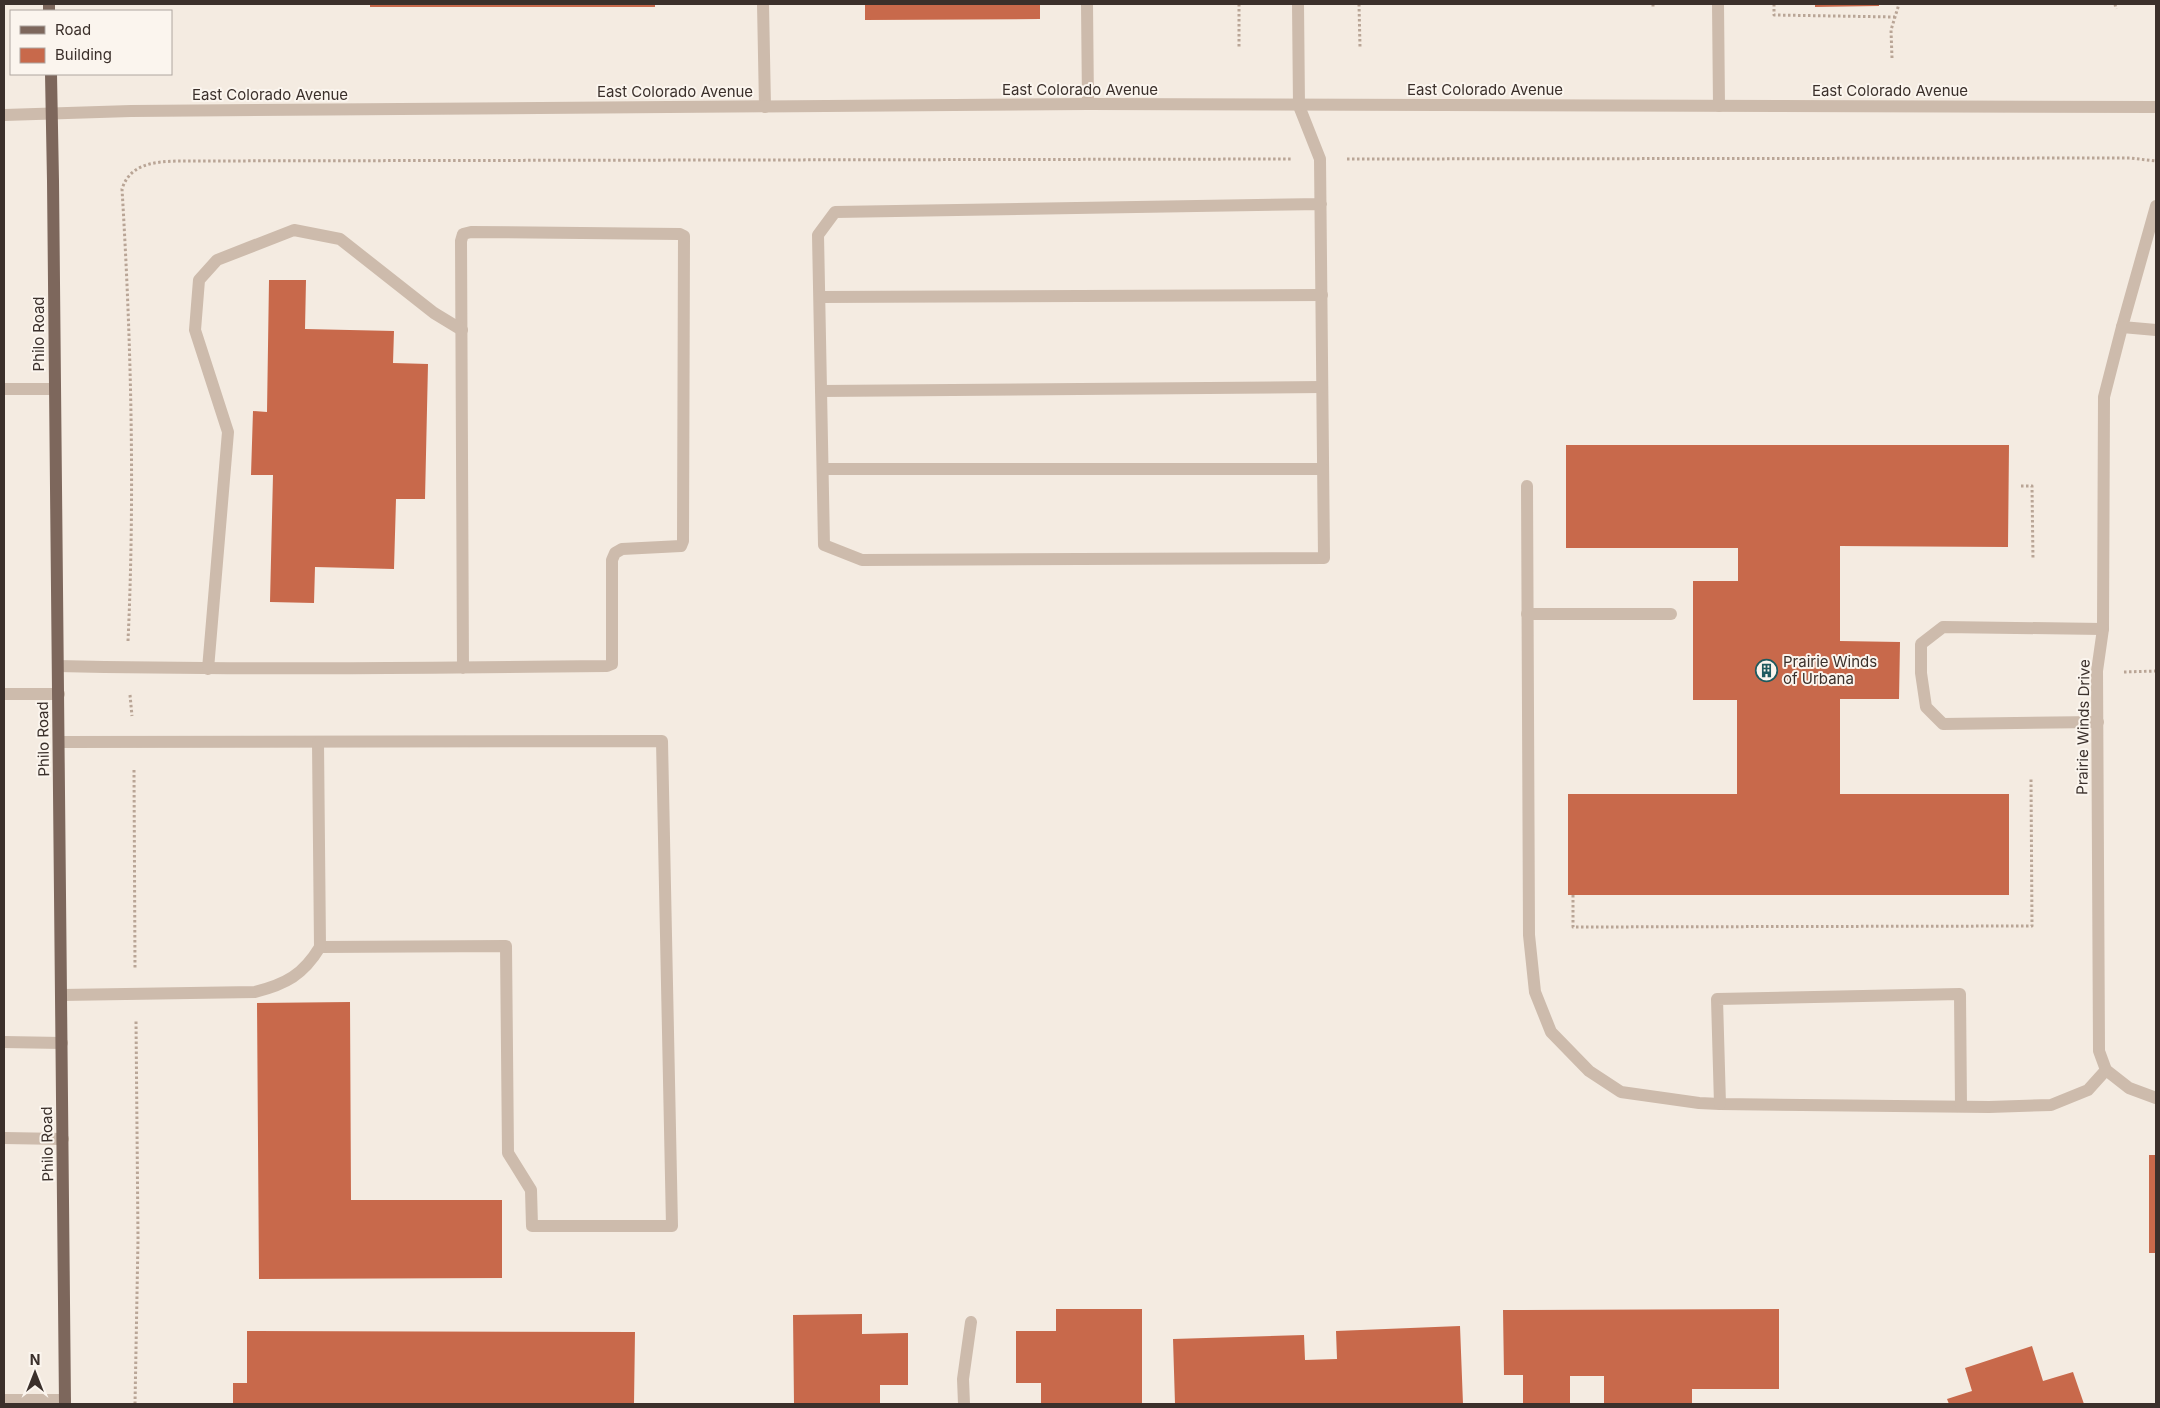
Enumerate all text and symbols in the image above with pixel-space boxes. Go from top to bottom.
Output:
legend [10,10,172,75]
text: Road [55,20,91,39]
text: Building [55,45,112,64]
street label: East Colorado Avenue [1002,80,1158,99]
street label: East Colorado Avenue [1407,80,1563,99]
street label: East Colorado Avenue [1812,81,1968,100]
street label: East Colorado Avenue [597,82,753,101]
street label: East Colorado Avenue [192,85,348,104]
street label: Philo Road [29,296,48,372]
place label: Prairie Winds of Urbana [1783,652,1877,688]
building icon: Prairie Winds of Urbana [1755,658,1779,682]
street label: Prairie Winds Drive [2072,659,2094,795]
street label: Philo Road [33,701,53,777]
street label: Philo Road [37,1106,57,1182]
north arrow [10,1348,60,1398]
text: N [30,1351,40,1368]

